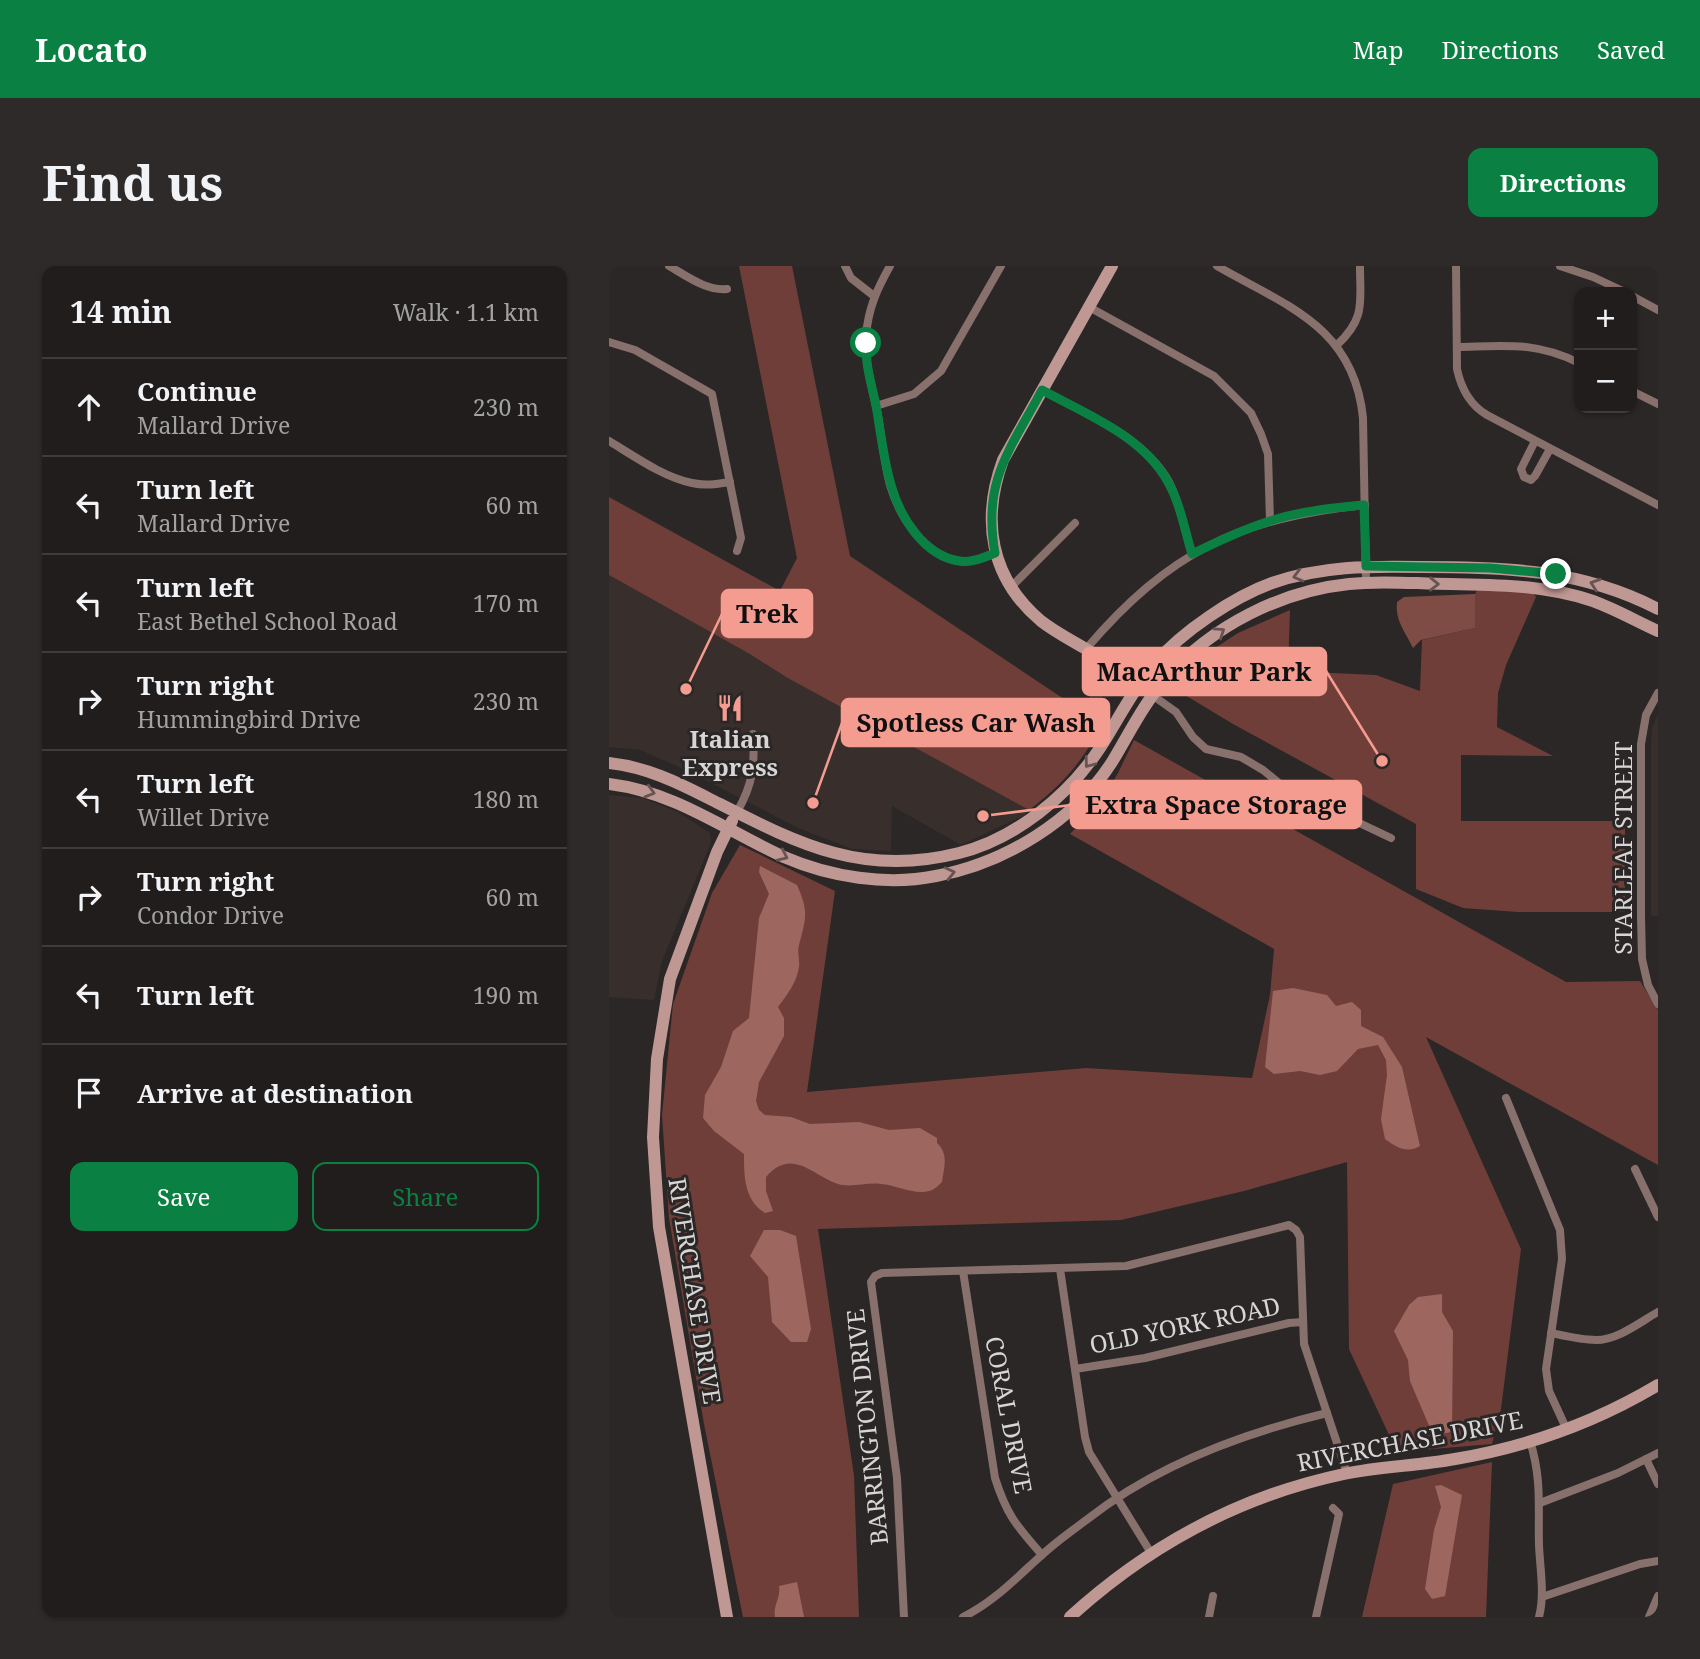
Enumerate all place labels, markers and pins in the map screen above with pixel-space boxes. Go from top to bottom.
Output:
callout: Trek [722,590,812,637]
callout: MacArthur Park [1083,648,1326,695]
restaurant icon: Italian Express [715,693,745,723]
callout: Spotless Car Wash [842,699,1109,746]
place label: Italian Express [682,722,778,783]
callout: Extra Space Storage [1071,781,1361,828]

